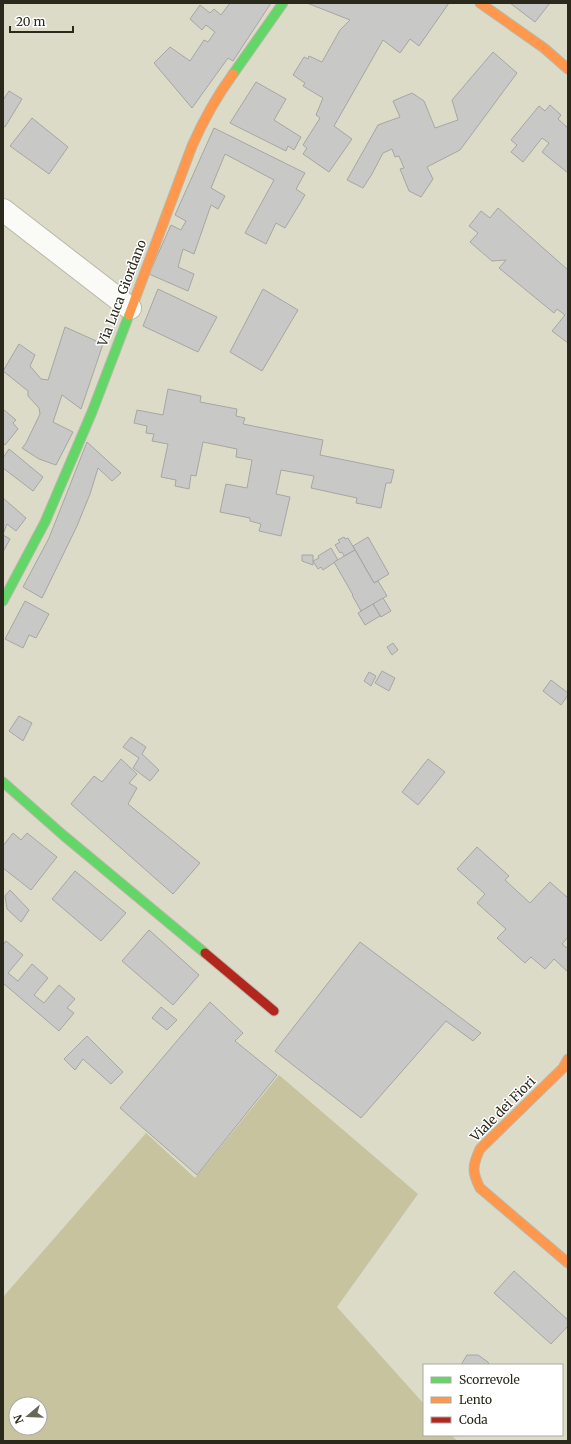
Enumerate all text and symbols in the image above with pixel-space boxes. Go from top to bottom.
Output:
scale bar [10,8,73,34]
text: 20 m [16,14,45,29]
street label: Via Luca Giordano [93,237,150,350]
street label: Viale dei Fiori [466,1073,539,1146]
legend [423,1364,563,1436]
text: Scorrevole [459,1372,520,1387]
text: Lento [459,1392,492,1407]
north arrow [8,1396,48,1436]
text: Coda [459,1412,488,1427]
text: N [10,1413,27,1426]

